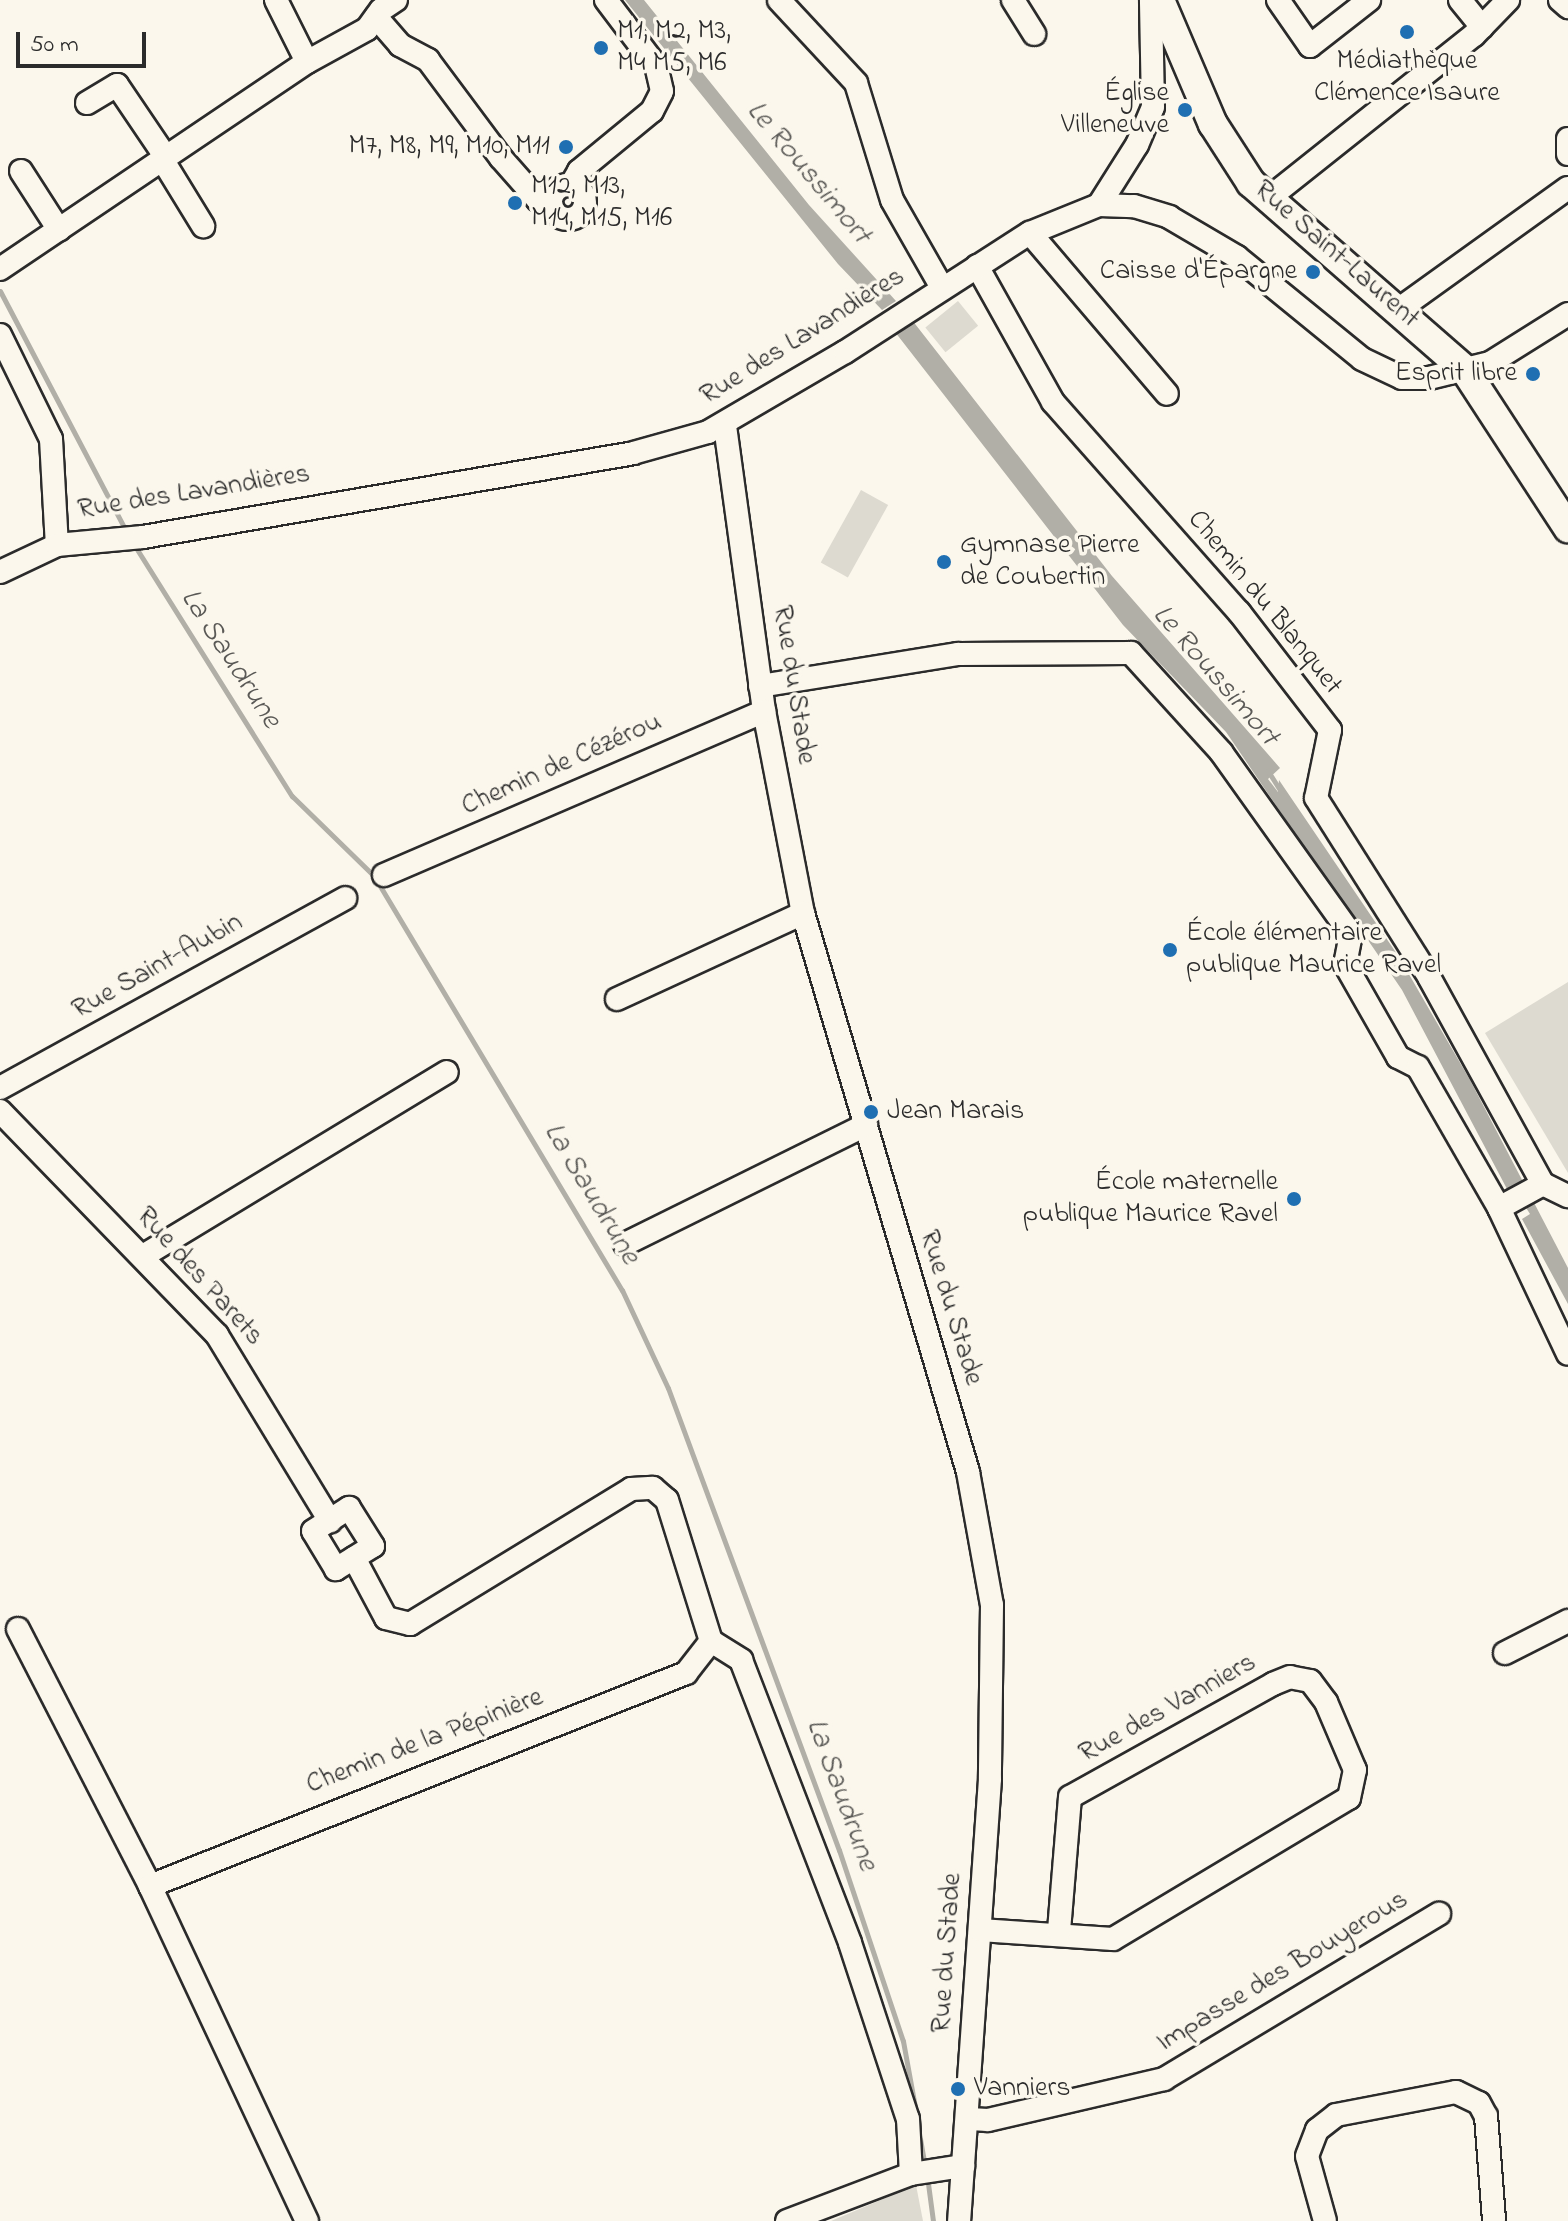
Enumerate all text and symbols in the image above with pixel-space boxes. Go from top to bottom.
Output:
place label: M1, M2, M3, M4 M5, M6 [617,15,731,81]
scale bar [20,16,150,66]
marker: Médiathèque Clémence Isaure [1398,23,1416,41]
text: 50 m [30,28,79,63]
marker: M1, M2, M3, M4 M5, M6 [592,39,610,57]
place label: Médiathèque Clémence Isaure [1314,45,1500,111]
place label: Église Villeneuve [1061,77,1169,143]
water label: Le Roussimort [738,94,878,252]
marker: Église Villeneuve [1176,101,1194,119]
place label: M7, M8, M9, M10, M11 [348,130,550,164]
marker: M7, M8, M9, M10, M11 [557,138,575,156]
place label: M12, M13, M14, M15, M16 [531,170,672,236]
street label: Rue Saint-Laurent [1246,174,1426,336]
marker: M12, M13, M14, M15, M16 [506,194,524,212]
place label: Caisse d'Épargne [1100,255,1297,289]
street label: Rue des Lavandières [695,261,911,413]
marker: Caisse d'Épargne [1304,263,1322,281]
place label: Esprit libre [1395,357,1517,391]
marker: Esprit libre [1524,365,1542,383]
street label: Rue des Lavandières [76,458,312,528]
street label: Chemin du Blanquet [1179,504,1349,702]
place label: Gymnase Pierre de Coubertin [960,529,1140,595]
marker: Gymnase Pierre de Coubertin [935,553,953,571]
water label: La Saudrune [172,583,288,735]
water label: Le Roussimort [1144,598,1286,754]
street label: Rue du Stade [764,603,822,767]
street label: Chemin de Cézérou [457,706,667,824]
street label: Rue Saint-Aubin [67,906,249,1028]
place label: École élémentaire publique Maurice Ravel [1186,917,1441,983]
marker: École élémentaire publique Maurice Ravel [1161,941,1179,959]
place label: Jean Marais [887,1095,1024,1129]
marker: Jean Marais [862,1103,880,1121]
water label: La Saudrune [535,1117,647,1271]
place label: École maternelle publique Maurice Ravel [1023,1166,1278,1232]
marker: École maternelle publique Maurice Ravel [1285,1190,1303,1208]
street label: Rue des Parets [128,1201,270,1353]
street label: Rue du Stade [910,1226,990,1390]
street label: Rue des Vanniers [1074,1647,1262,1771]
street label: Chemin de la Pépinière [302,1681,548,1803]
water label: La Saudrune [797,1714,885,1876]
street label: Rue du Stade [926,1872,970,2034]
street label: Impasse des Bouyerous [1151,1884,1415,2060]
place label: Vanniers [974,2072,1070,2106]
marker: Vanniers [949,2080,967,2098]

